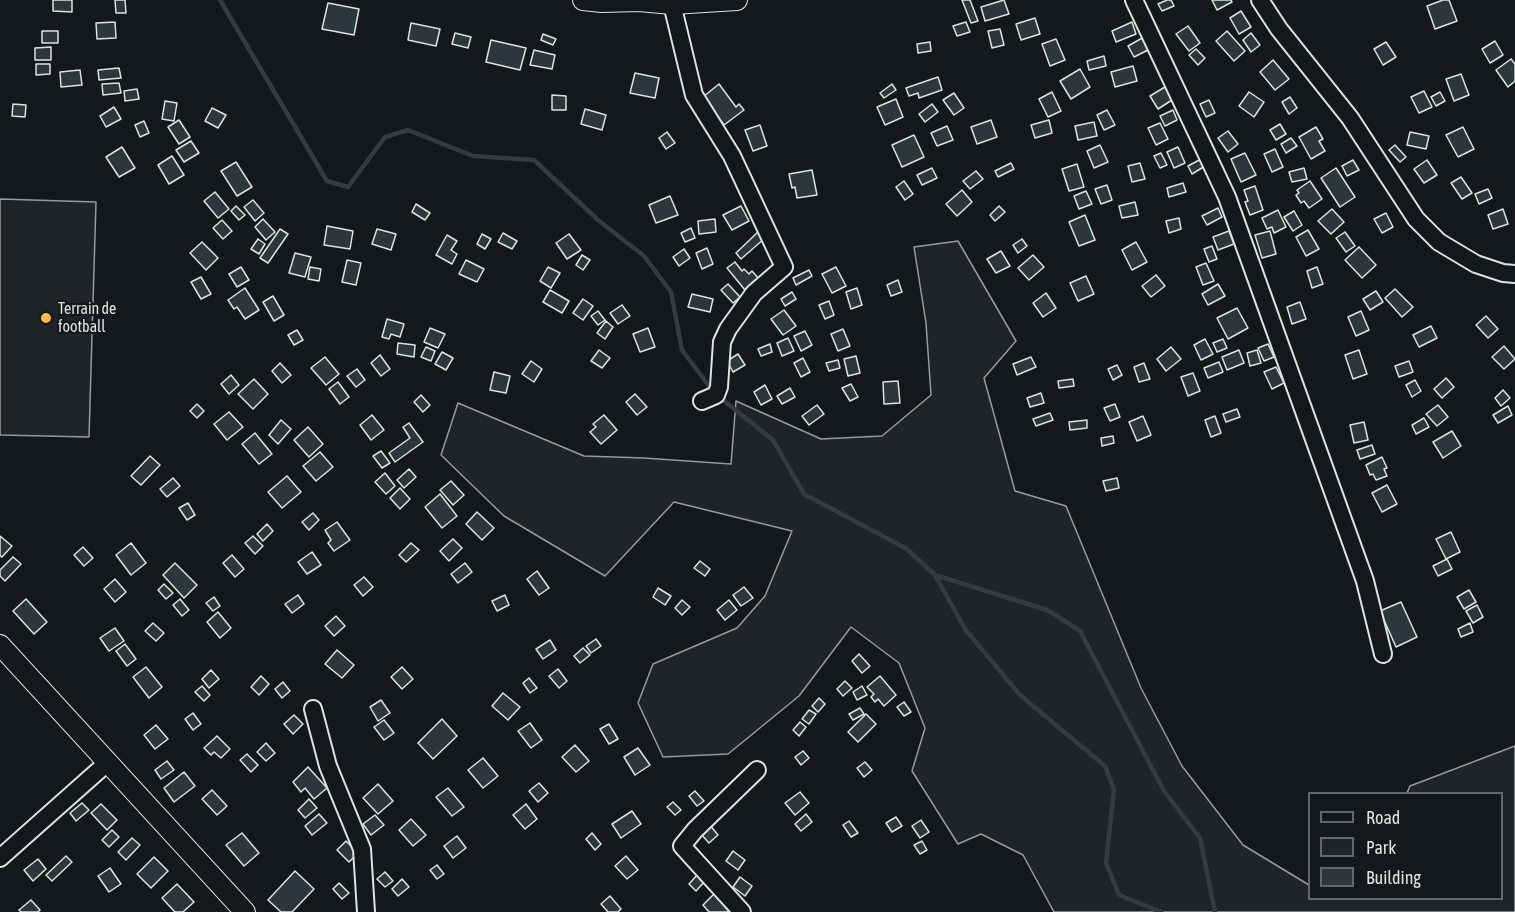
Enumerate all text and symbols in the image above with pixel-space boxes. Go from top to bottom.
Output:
place label: Terrain de football [58,299,116,337]
marker: Terrain de football [39,311,53,325]
legend [1308,792,1503,900]
text: Road [1366,807,1400,828]
text: Park [1366,837,1396,858]
text: Building [1366,867,1421,888]

